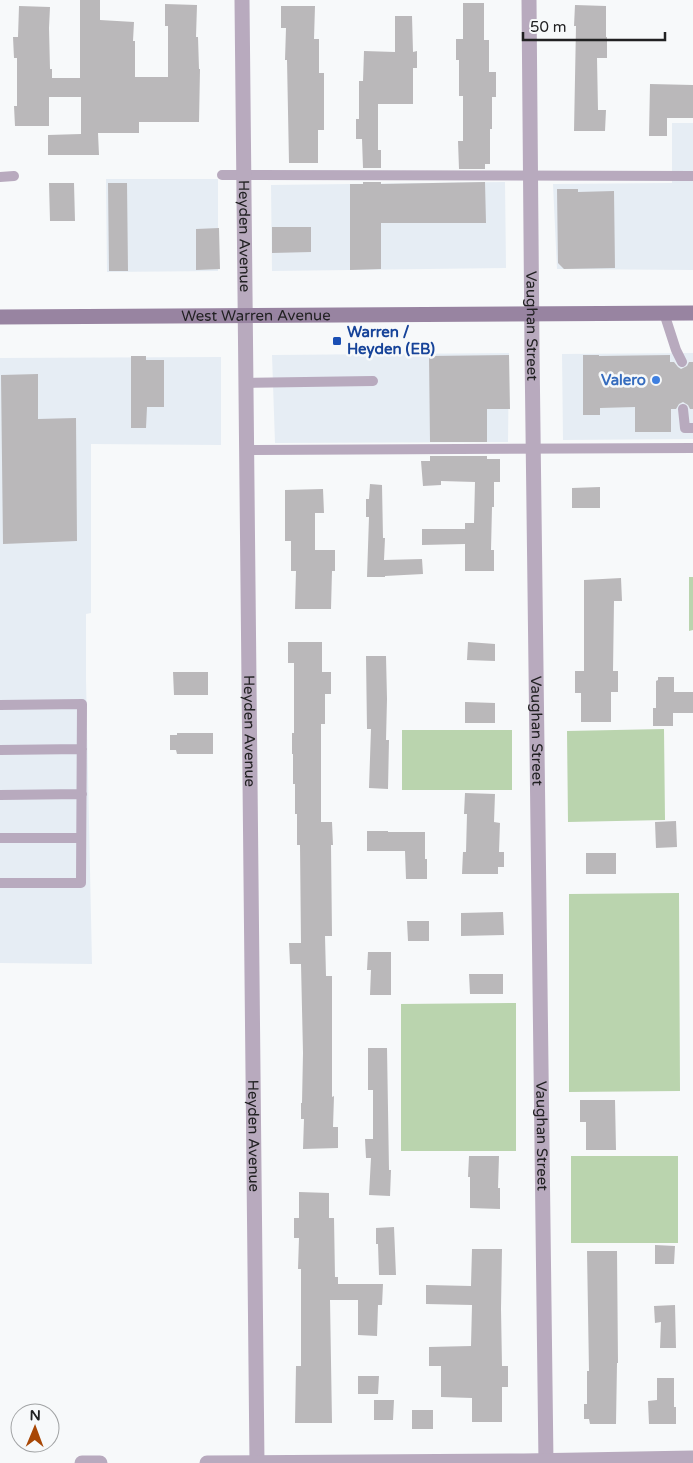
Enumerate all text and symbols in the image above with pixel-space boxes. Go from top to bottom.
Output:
scale bar [523,10,666,42]
text: 50 m [530,18,567,36]
street label: Heyden Avenue [235,180,254,292]
street label: Vaughan Street [522,271,541,381]
street label: West Warren Avenue [181,306,331,325]
place label: Warren / Heyden (EB) [347,323,435,359]
marker: Warren / Heyden (EB) [331,335,343,347]
place label: Valero [601,371,646,389]
marker: Valero [650,374,662,386]
street label: Heyden Avenue [240,675,259,787]
street label: Vaughan Street [527,676,546,786]
street label: Heyden Avenue [244,1080,263,1192]
street label: Vaughan Street [532,1081,552,1191]
north arrow [10,1403,60,1453]
text: N [29,1407,41,1424]

